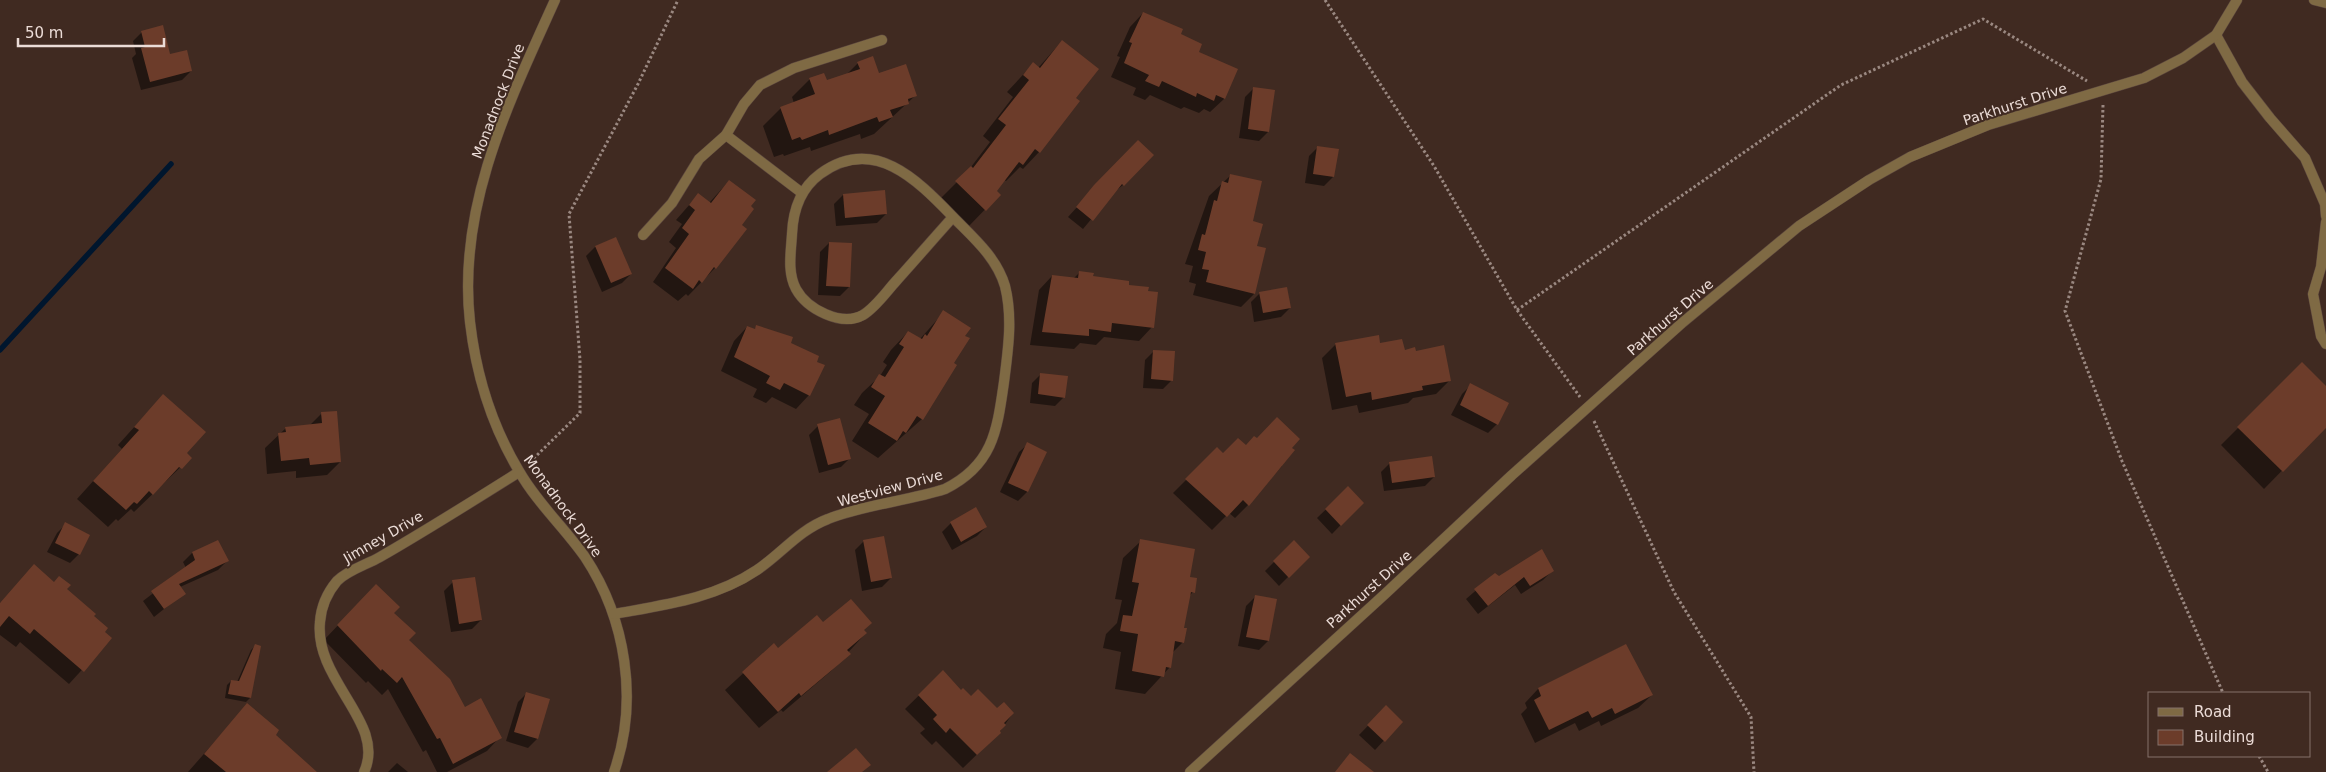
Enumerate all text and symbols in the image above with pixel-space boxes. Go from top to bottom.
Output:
scale bar [18,15,164,47]
text: 50 m [25,24,63,42]
street label: Monadnock Drive [469,41,527,161]
street label: Parkhurst Drive [1961,80,2069,128]
street label: Parkhurst Drive [1624,275,1716,359]
street label: Monadnock Drive [521,452,605,560]
street label: Westview Drive [836,466,944,510]
street label: Jimney Drive [340,508,426,567]
street label: Parkhurst Drive [1323,547,1415,631]
legend [2148,692,2311,757]
text: Road [2194,703,2232,721]
text: Building [2194,728,2255,746]

